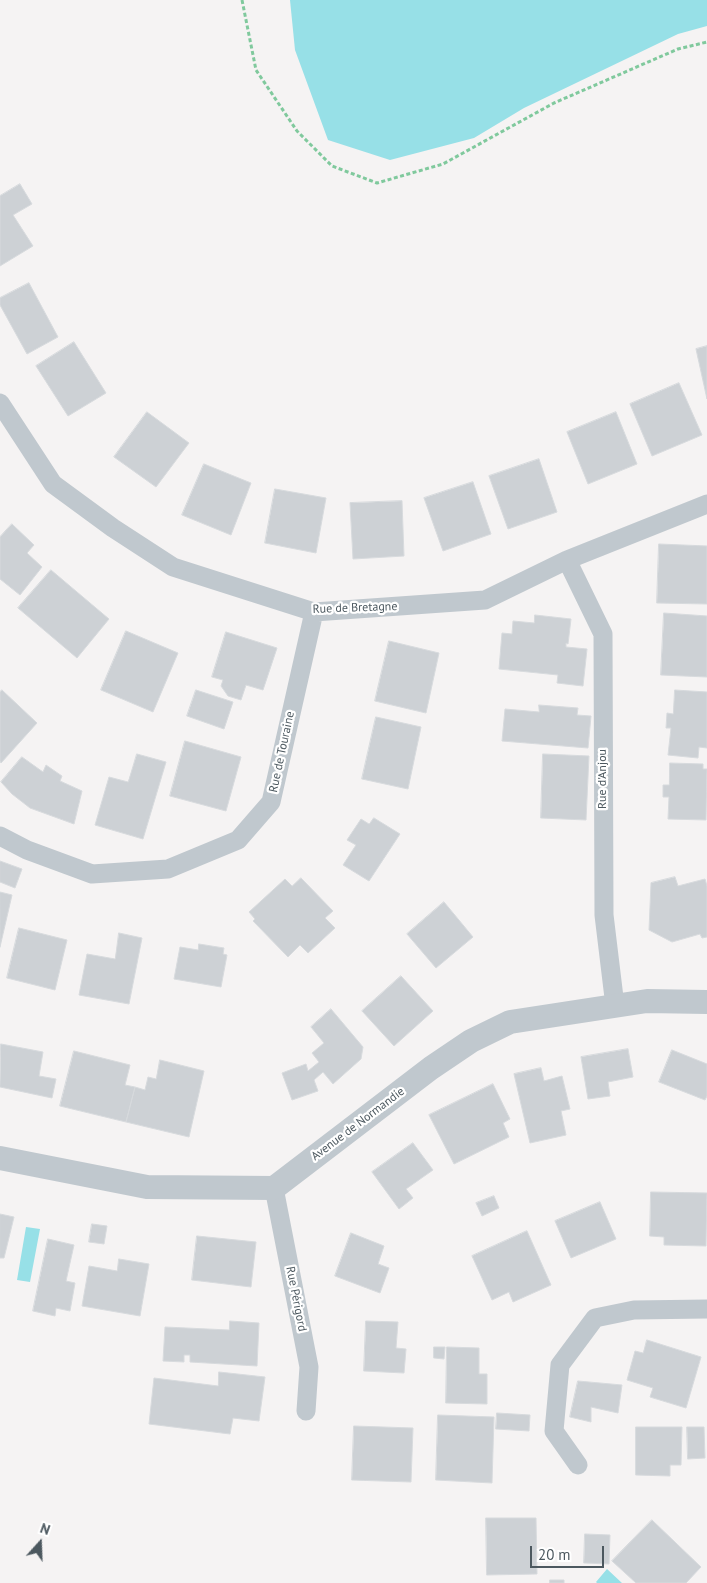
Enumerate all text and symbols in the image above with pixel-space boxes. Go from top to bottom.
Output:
street label: Rue de Bretagne [312,599,398,617]
street label: Rue de Touraine [266,710,298,794]
street label: Rue d'Anjou [596,749,610,809]
street label: Avenue de Normandie [309,1084,407,1164]
street label: Rue Périgord [283,1265,309,1333]
north arrow [15,1518,65,1568]
text: N [38,1519,53,1539]
scale bar [532,1536,606,1568]
text: 20 m [538,1545,571,1564]

